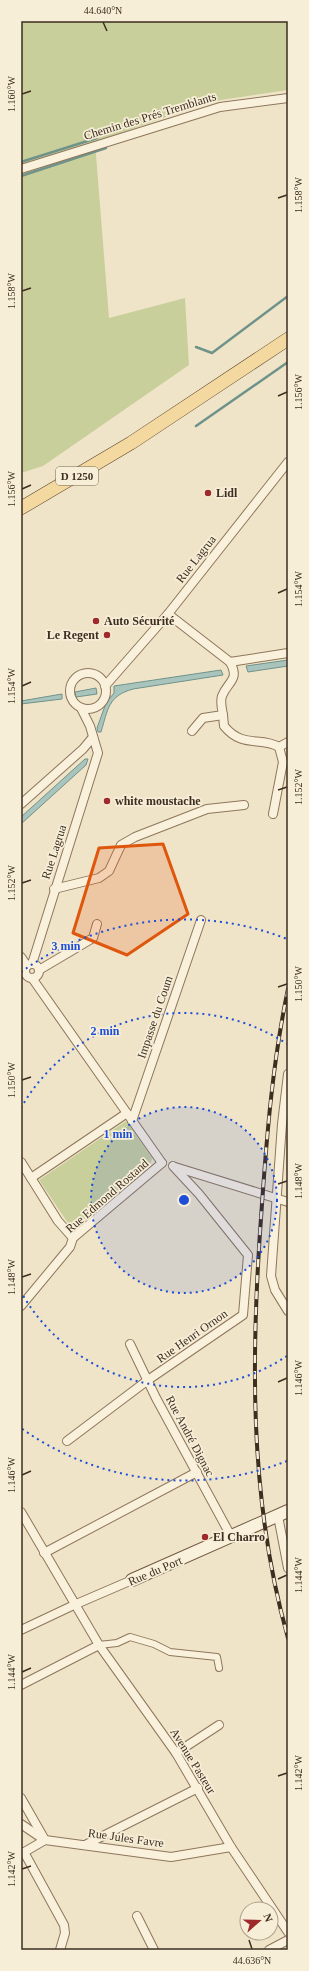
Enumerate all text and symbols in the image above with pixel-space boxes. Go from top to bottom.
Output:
text: 44.640°N [84,5,122,16]
text: 1.160°W [6,75,17,112]
street label: Chemin des Prés Tremblants [82,89,218,143]
text: 1.158°W [293,176,304,213]
text: 1.158°W [6,272,17,309]
text: 1.156°W [293,373,304,410]
road number: D 1250 [56,467,98,485]
text: 1.156°W [6,470,17,507]
place label: Lidl [216,486,238,500]
marker: Lidl [203,488,213,498]
street label: Rue Lagrua [173,532,219,585]
text: 1.154°W [293,570,304,607]
place label: Auto Sécurité [104,614,175,628]
marker: Auto Sécurité [91,616,101,626]
place label: Le Regent [47,628,99,642]
marker: Le Regent [102,630,112,640]
text: 1.154°W [6,667,17,704]
text: 1.152°W [293,768,304,805]
place label: white moustache [115,794,201,808]
marker: white moustache [102,796,112,806]
street label: Rue Lagrua [39,822,70,881]
text: 1.152°W [6,864,17,901]
text: 3 min [51,939,81,953]
text: 1.150°W [293,965,304,1002]
street label: Impasse du Coum [134,973,176,1060]
text: 2 min [90,1024,120,1038]
text: 1.150°W [6,1061,17,1098]
text: 1 min [103,1127,133,1141]
street label: Rue Edmond Rostand [63,1156,151,1236]
text: 1.148°W [293,1162,304,1199]
centre of rings [177,1193,191,1207]
text: 1.148°W [6,1258,17,1295]
street label: Rue Henri Ornon [154,1306,230,1366]
text: 1.146°W [293,1359,304,1396]
street label: Rue André Dignac [163,1393,217,1479]
text: 1.146°W [6,1456,17,1493]
place label: El Charro [213,1530,265,1544]
marker: El Charro [200,1532,210,1542]
street label: Rue du Port [126,1553,185,1589]
text: 1.144°W [293,1556,304,1593]
text: 1.144°W [6,1653,17,1690]
street label: Avenue Pasteur [167,1726,219,1796]
text: 1.142°W [293,1754,304,1791]
street label: Rue Jules Favre [87,1826,165,1850]
text: 1.142°W [6,1850,17,1887]
north arrow [239,1901,279,1941]
text: N [261,1912,275,1923]
text: 44.636°N [233,1955,271,1966]

